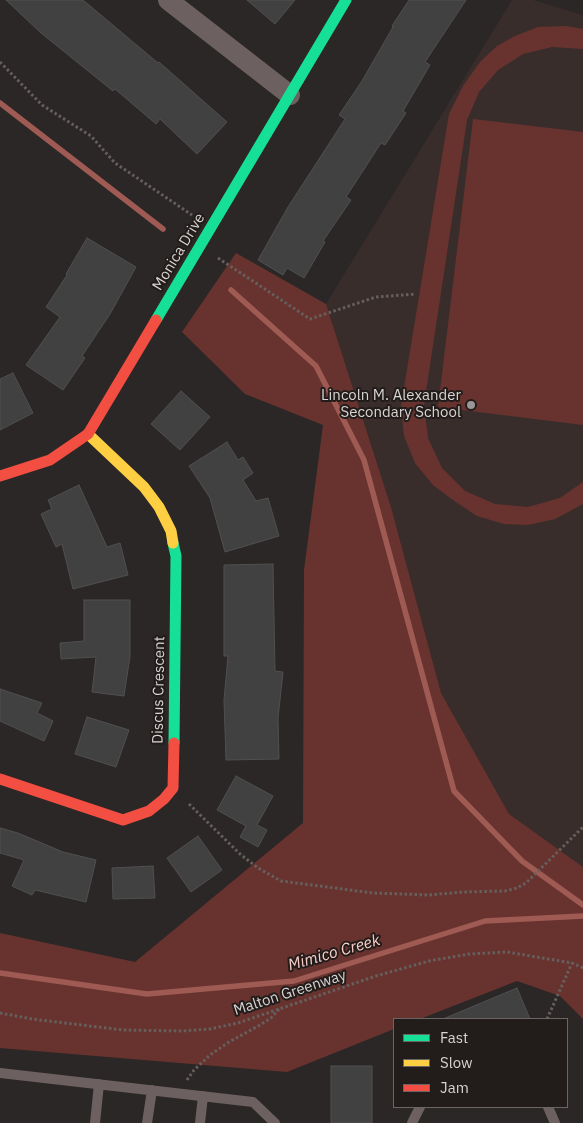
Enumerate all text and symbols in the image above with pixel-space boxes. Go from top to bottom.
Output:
street label: Monica Drive [149,210,209,294]
place label: Lincoln M. Alexander Secondary School [321,387,461,422]
marker: Lincoln M. Alexander Secondary School [465,399,477,411]
street label: Discus Crescent [149,636,169,744]
water label: Mimico Creek [286,931,382,975]
street label: Malton Greenway [231,966,349,1020]
legend [393,1018,568,1108]
text: Fast [440,1028,468,1047]
text: Slow [440,1053,473,1072]
text: Jam [440,1078,469,1097]

